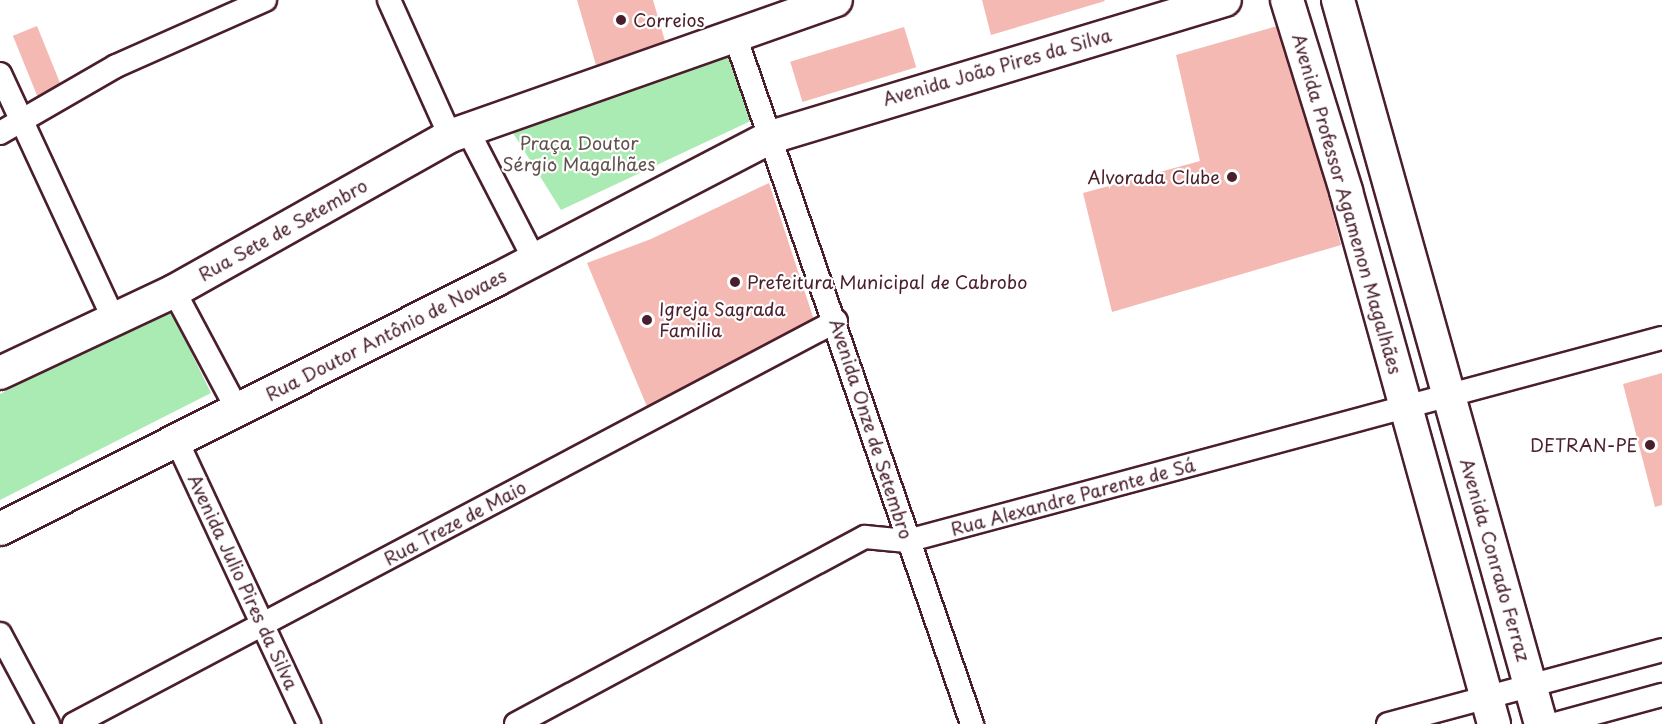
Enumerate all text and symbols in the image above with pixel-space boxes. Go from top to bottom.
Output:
place label: Correios [633,9,705,31]
marker: Correios [614,13,628,27]
street label: Avenida João Pires da Silva [879,24,1115,110]
street label: Avenida Professor Agamenon Magalhães [1288,31,1406,377]
park label: Praça Doutor Sérgio Magalhães [502,133,656,176]
place label: Alvorada Clube [1087,166,1220,188]
marker: Alvorada Clube [1225,170,1239,184]
street label: Rua Sete de Setembro [193,174,373,286]
street label: Rua Doutor Antônio de Novaes [261,264,511,406]
place label: Prefeitura Municipal de Cabrobo [747,271,1030,293]
marker: Prefeitura Municipal de Cabrobo [728,275,742,289]
place label: Igreja Sagrada Familia [659,299,786,342]
marker: Igreja Sagrada Familia [640,313,654,327]
street label: Avenida Onze de Setembro [825,315,917,543]
place label: DETRAN-PE [1530,434,1638,456]
marker: DETRAN-PE [1643,438,1657,452]
street label: Rua Alexandre Parente de Sá [947,454,1199,540]
street label: Avenida Conrado Ferraz [1456,456,1534,664]
street label: Avenida Julio Pires da Silva [183,469,303,695]
street label: Rua Treze de Maio [379,476,531,570]

